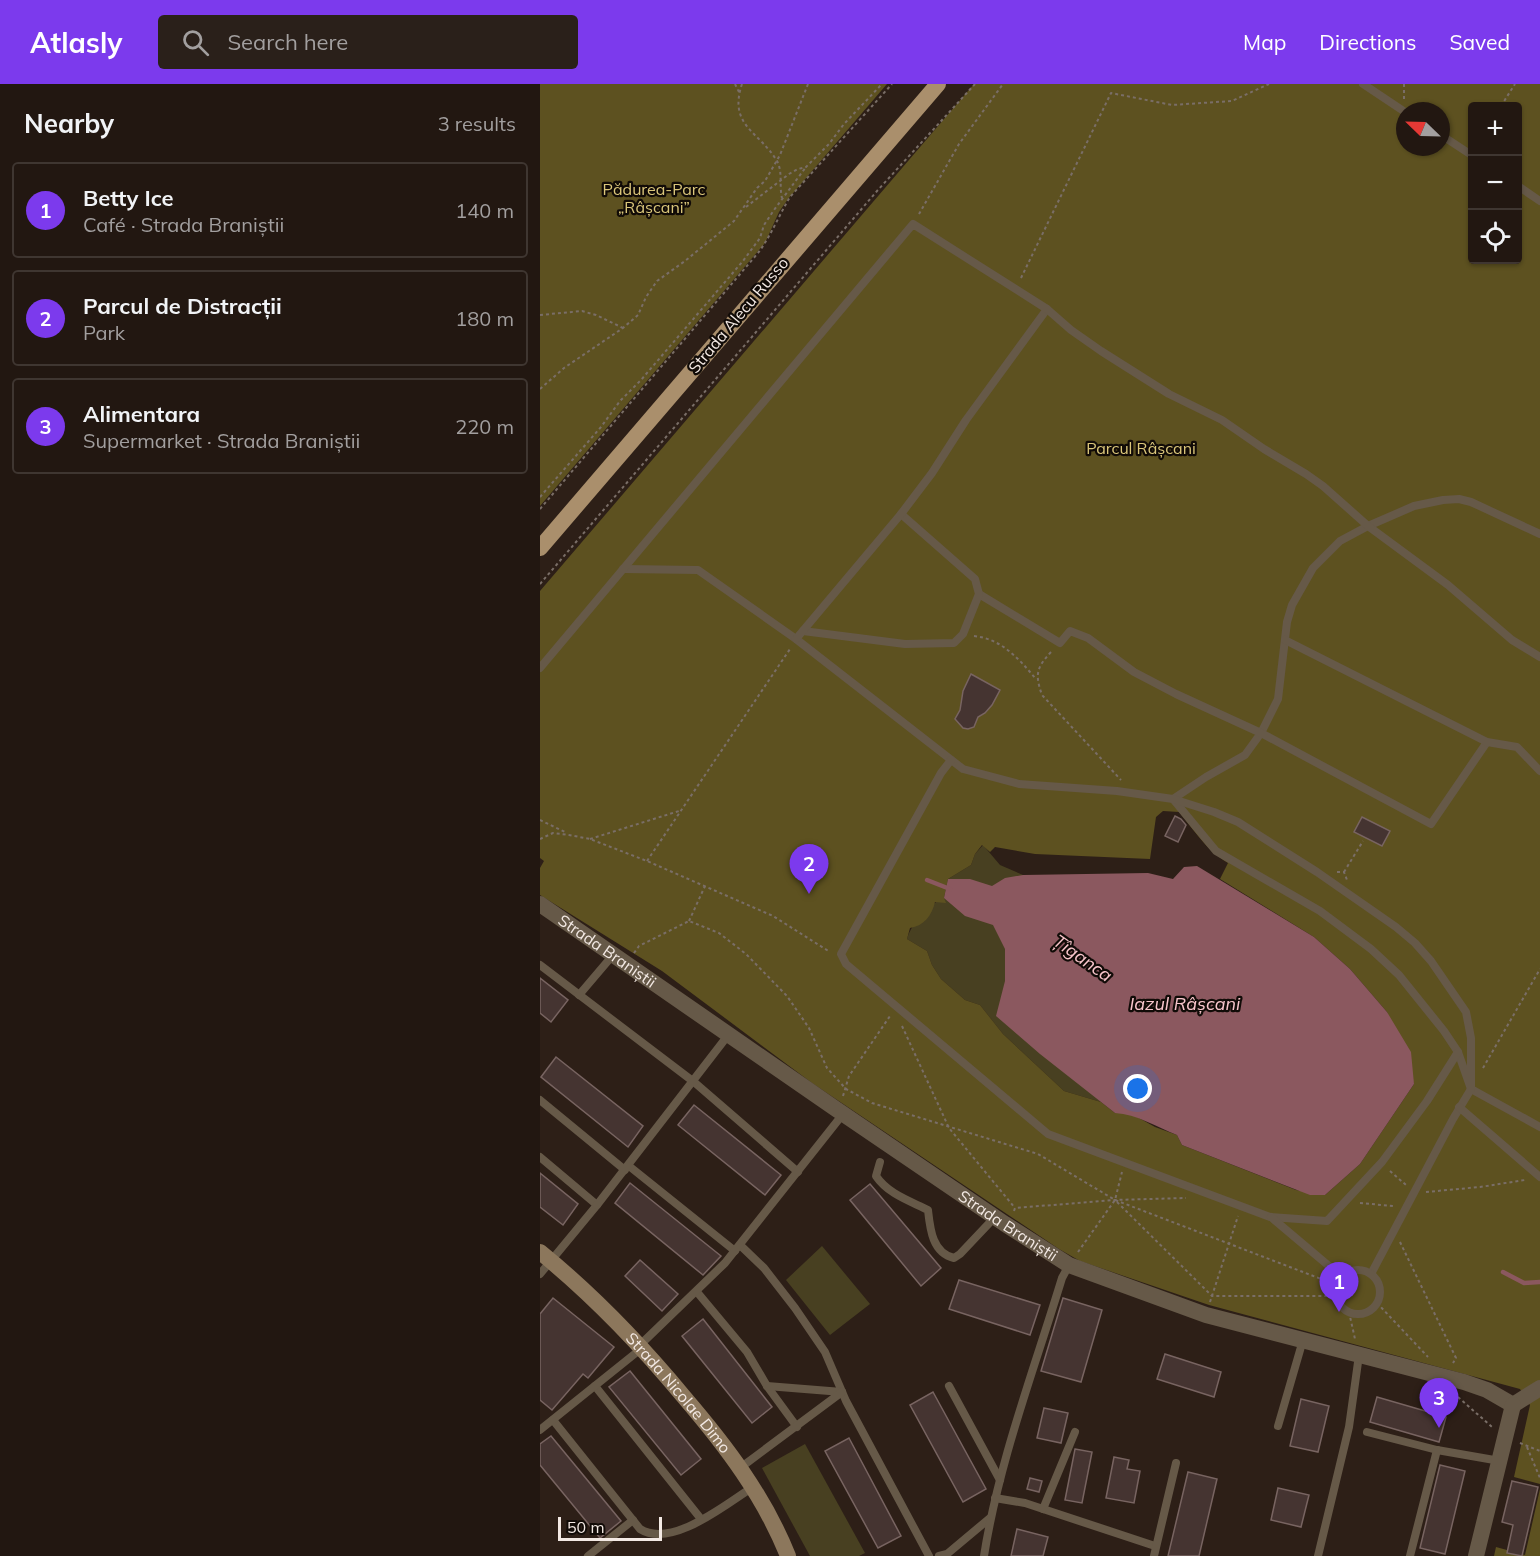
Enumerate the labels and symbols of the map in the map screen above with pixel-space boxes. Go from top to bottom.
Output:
north arrow [1396,102,1450,156]
park label: Pădurea-Parc „Râșcani” [603,179,706,217]
street label: Strada Alecu Russo [684,253,792,377]
park label: Parcul Râșcani [1086,438,1196,458]
pin: 2 [790,844,828,894]
street label: Strada Braniștii [555,910,660,992]
water label: Țîganca [1048,929,1117,988]
water label: Iazul Râșcani [1130,992,1241,1015]
your location [1123,1074,1152,1103]
street label: Strada Braniștii [955,1185,1062,1265]
pin: 1 [1320,1262,1358,1312]
street label: Strada Nicolae Dimo [622,1328,736,1457]
pin: 3 [1420,1378,1458,1428]
scale bar [558,1514,662,1542]

